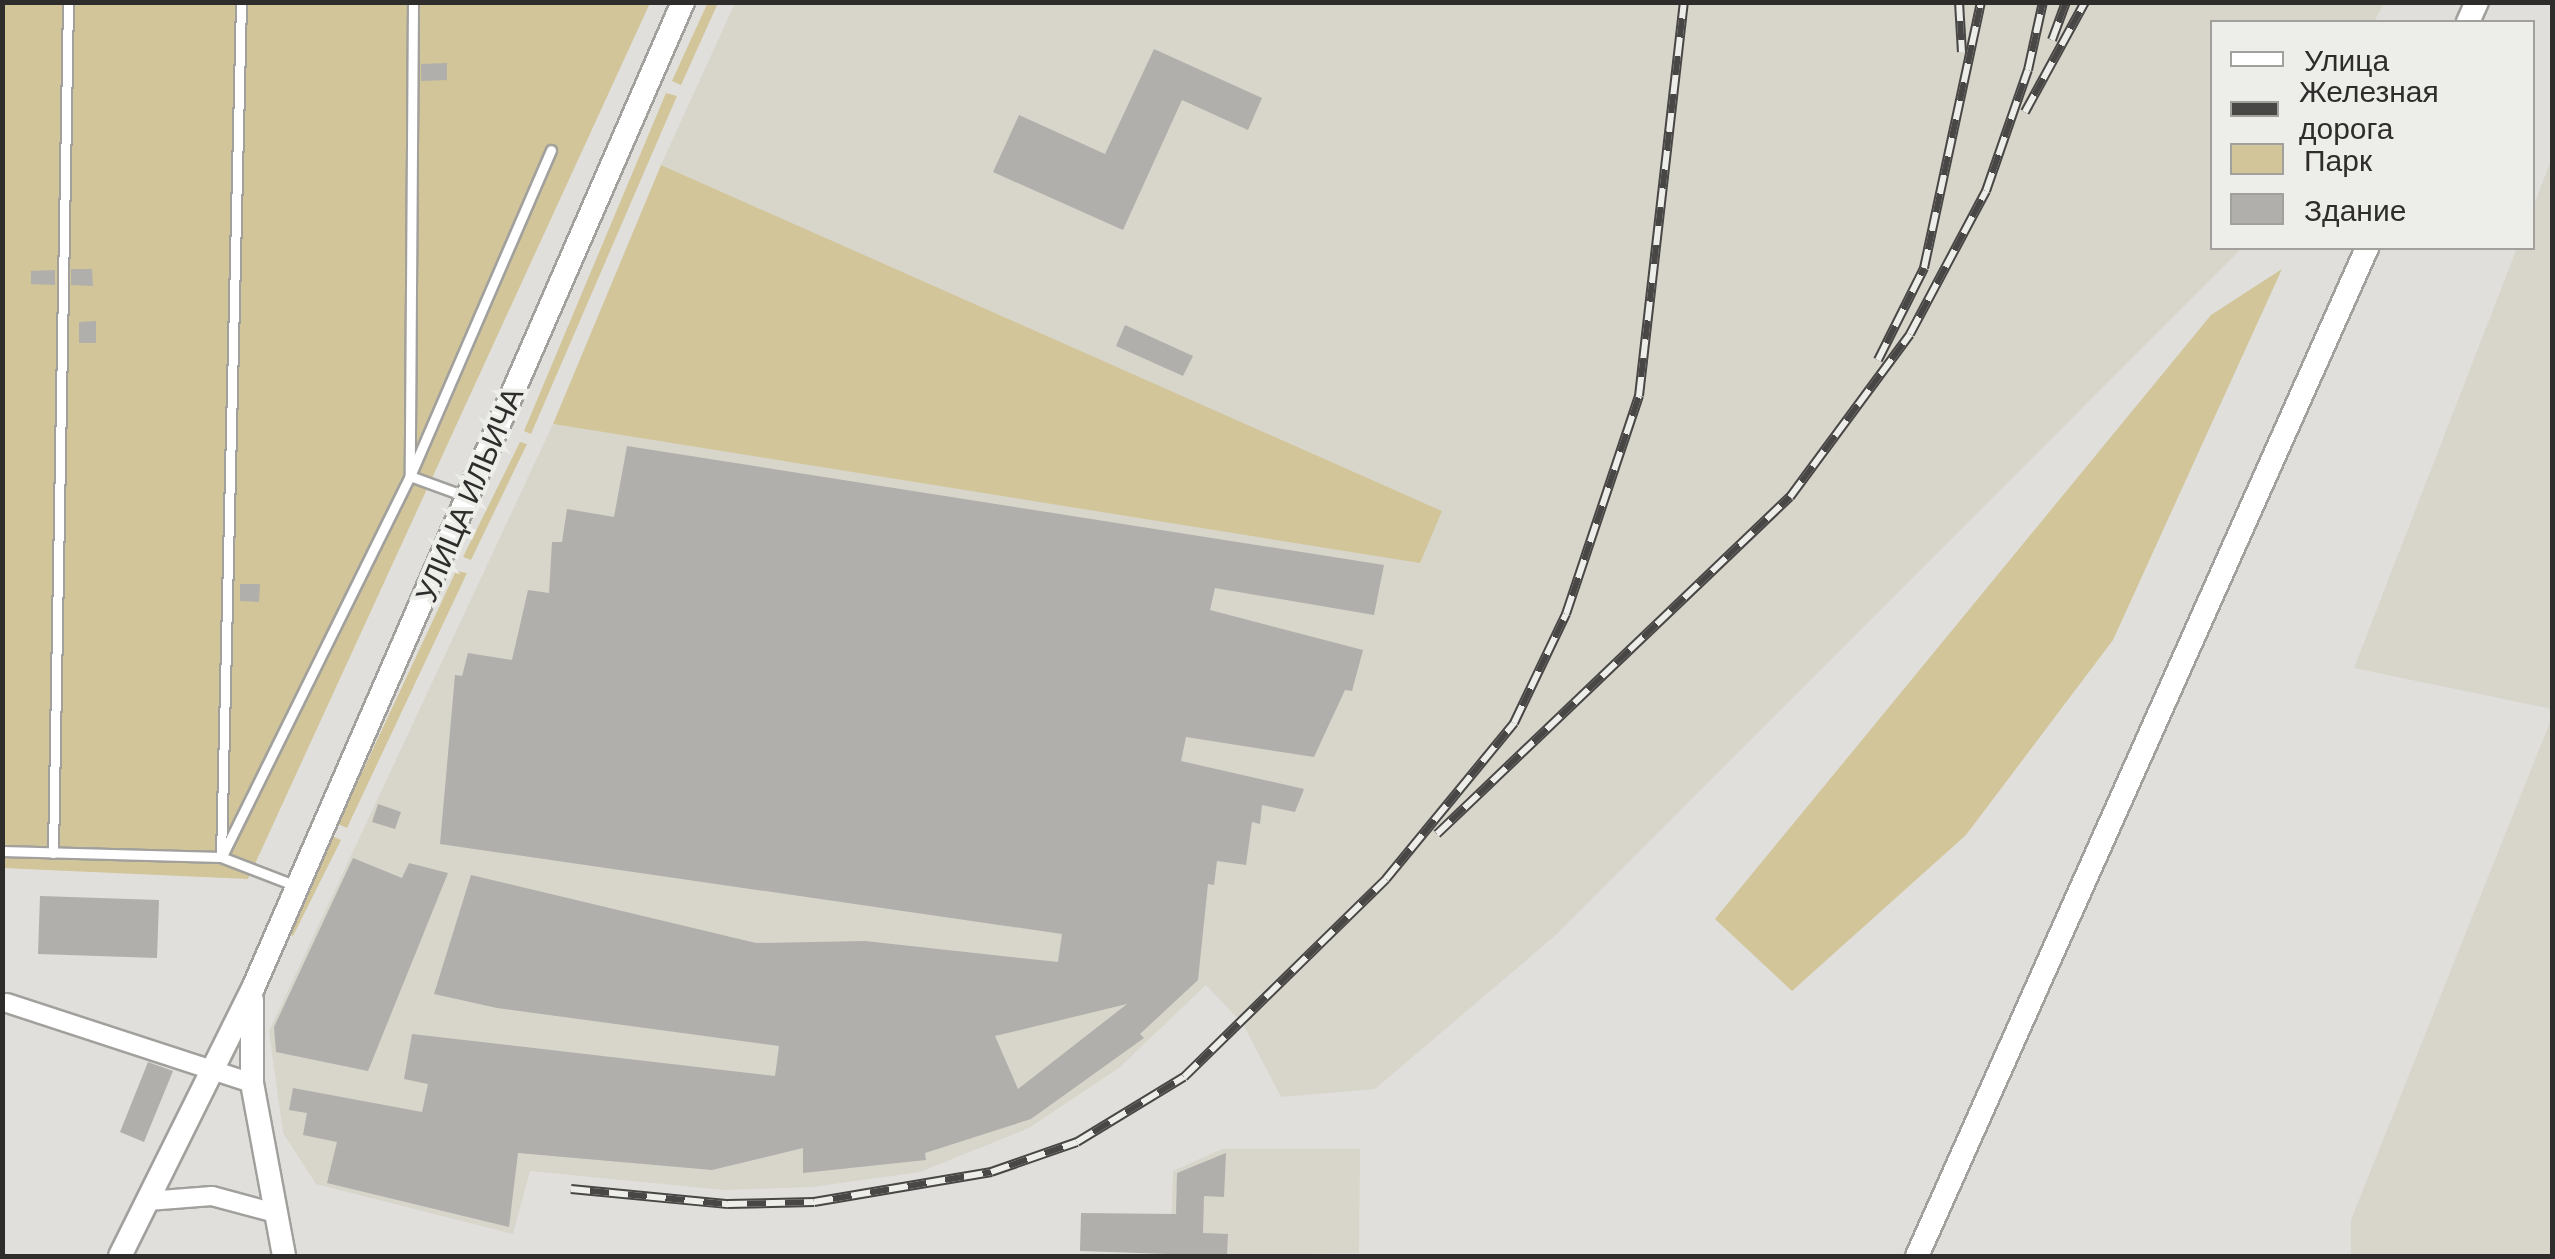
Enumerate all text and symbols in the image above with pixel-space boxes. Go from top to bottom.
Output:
legend [2210,20,2535,250]
text: Улица [2304,41,2389,77]
text: Железная дорога [2299,72,2439,145]
text: Парк [2304,141,2372,177]
text: Здание [2304,191,2406,227]
street label: УЛИЦА ИЛЬИЧА [406,381,530,607]

